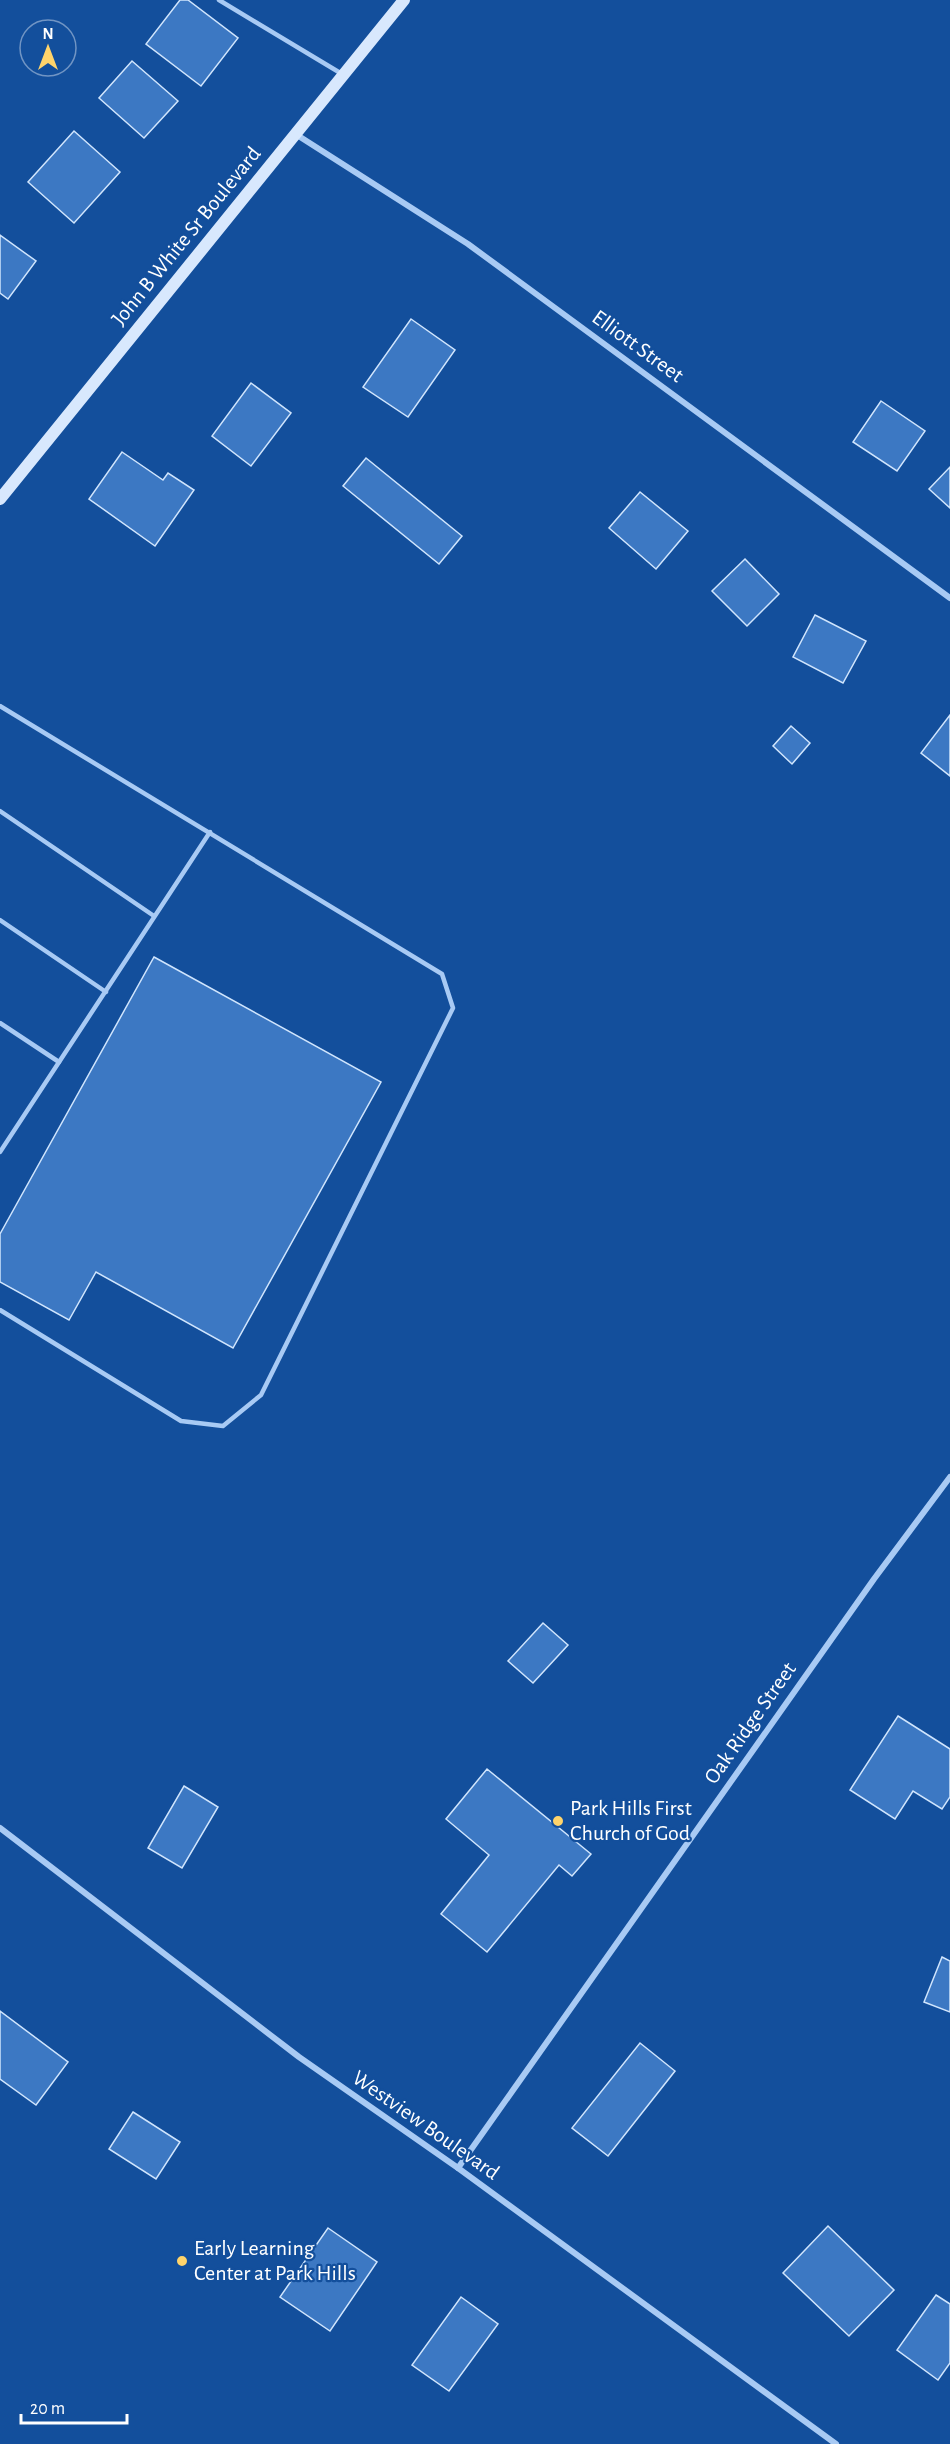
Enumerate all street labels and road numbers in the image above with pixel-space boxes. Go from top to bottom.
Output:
street label: John B White Sr Boulevard [107,142,265,330]
street label: Elliott Street [588,306,688,386]
street label: Oak Ridge Street [700,1658,800,1788]
street label: Westview Boulevard [349,2066,503,2184]

